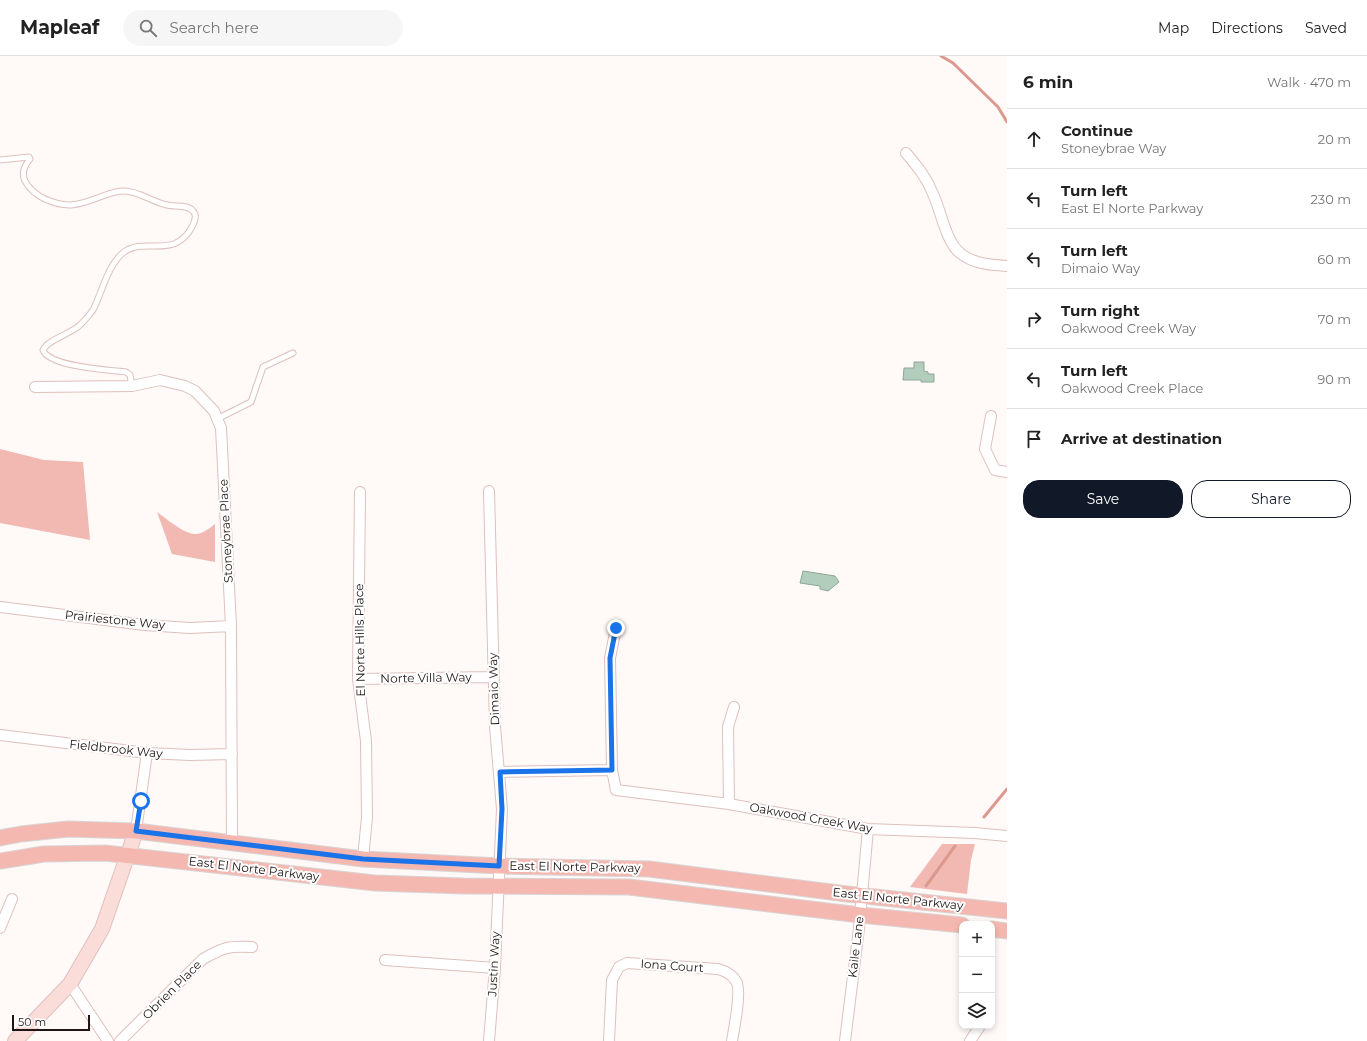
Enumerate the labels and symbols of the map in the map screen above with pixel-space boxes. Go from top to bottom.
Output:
street label: Stoneybrae Place [215,479,236,583]
street label: El Norte Hills Place [351,583,368,697]
street label: Prairiestone Way [64,607,166,632]
route end [607,619,625,637]
street label: Dimaio Way [485,652,502,726]
street label: Norte Villa Way [380,669,472,686]
street label: Fieldbrook Way [69,736,164,761]
route start [132,792,150,810]
street label: Oakwood Creek Way [748,799,874,836]
street label: East El Norte Parkway [188,853,321,884]
street label: East El Norte Parkway [509,858,641,875]
street label: East El Norte Parkway [832,884,965,913]
street label: Kaile Lane [844,915,867,979]
street label: Justin Way [484,930,503,998]
street label: Iona Court [640,956,704,975]
street label: Obrien Place [139,957,204,1022]
scale bar [12,1013,90,1032]

